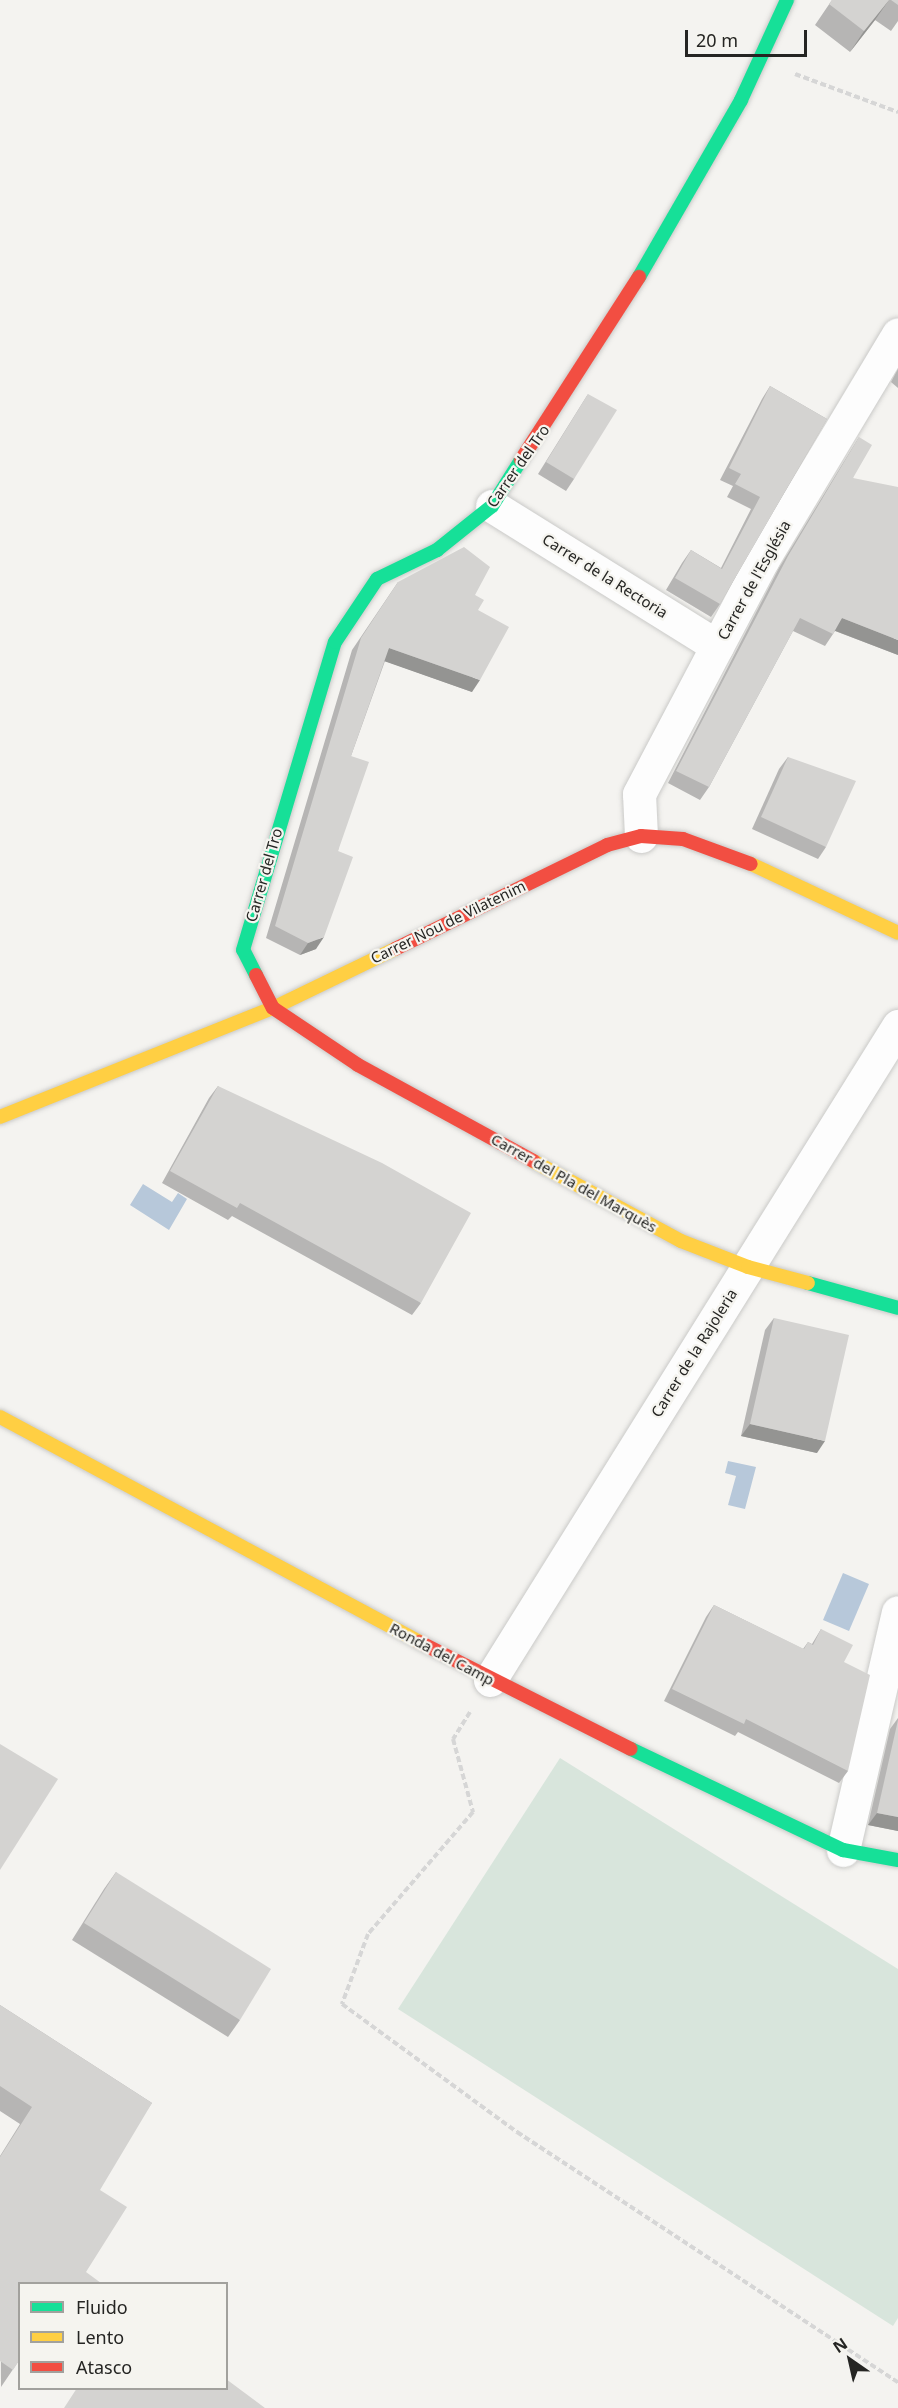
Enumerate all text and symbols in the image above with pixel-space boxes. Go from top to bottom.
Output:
scale bar [688,18,810,56]
text: 20 m [696,28,738,52]
street label: Carrer del Tro [483,421,553,511]
street label: Carrer de l'Església [714,517,794,643]
street label: Carrer de la Rectoria [539,530,671,622]
street label: Carrer del Tro [242,826,286,924]
street label: Carrer Nou de Vilatenim [368,877,528,967]
street label: Carrer del Pla del Marquès [488,1130,660,1236]
street label: Carrer de la Rajoleria [647,1286,741,1420]
street label: Ronda del Camp [387,1619,497,1689]
legend [18,2282,228,2390]
text: Fluido [76,2295,128,2319]
text: Lento [76,2325,124,2349]
north arrow [820,2330,880,2390]
text: N [828,2332,851,2358]
text: Atasco [76,2355,132,2379]

